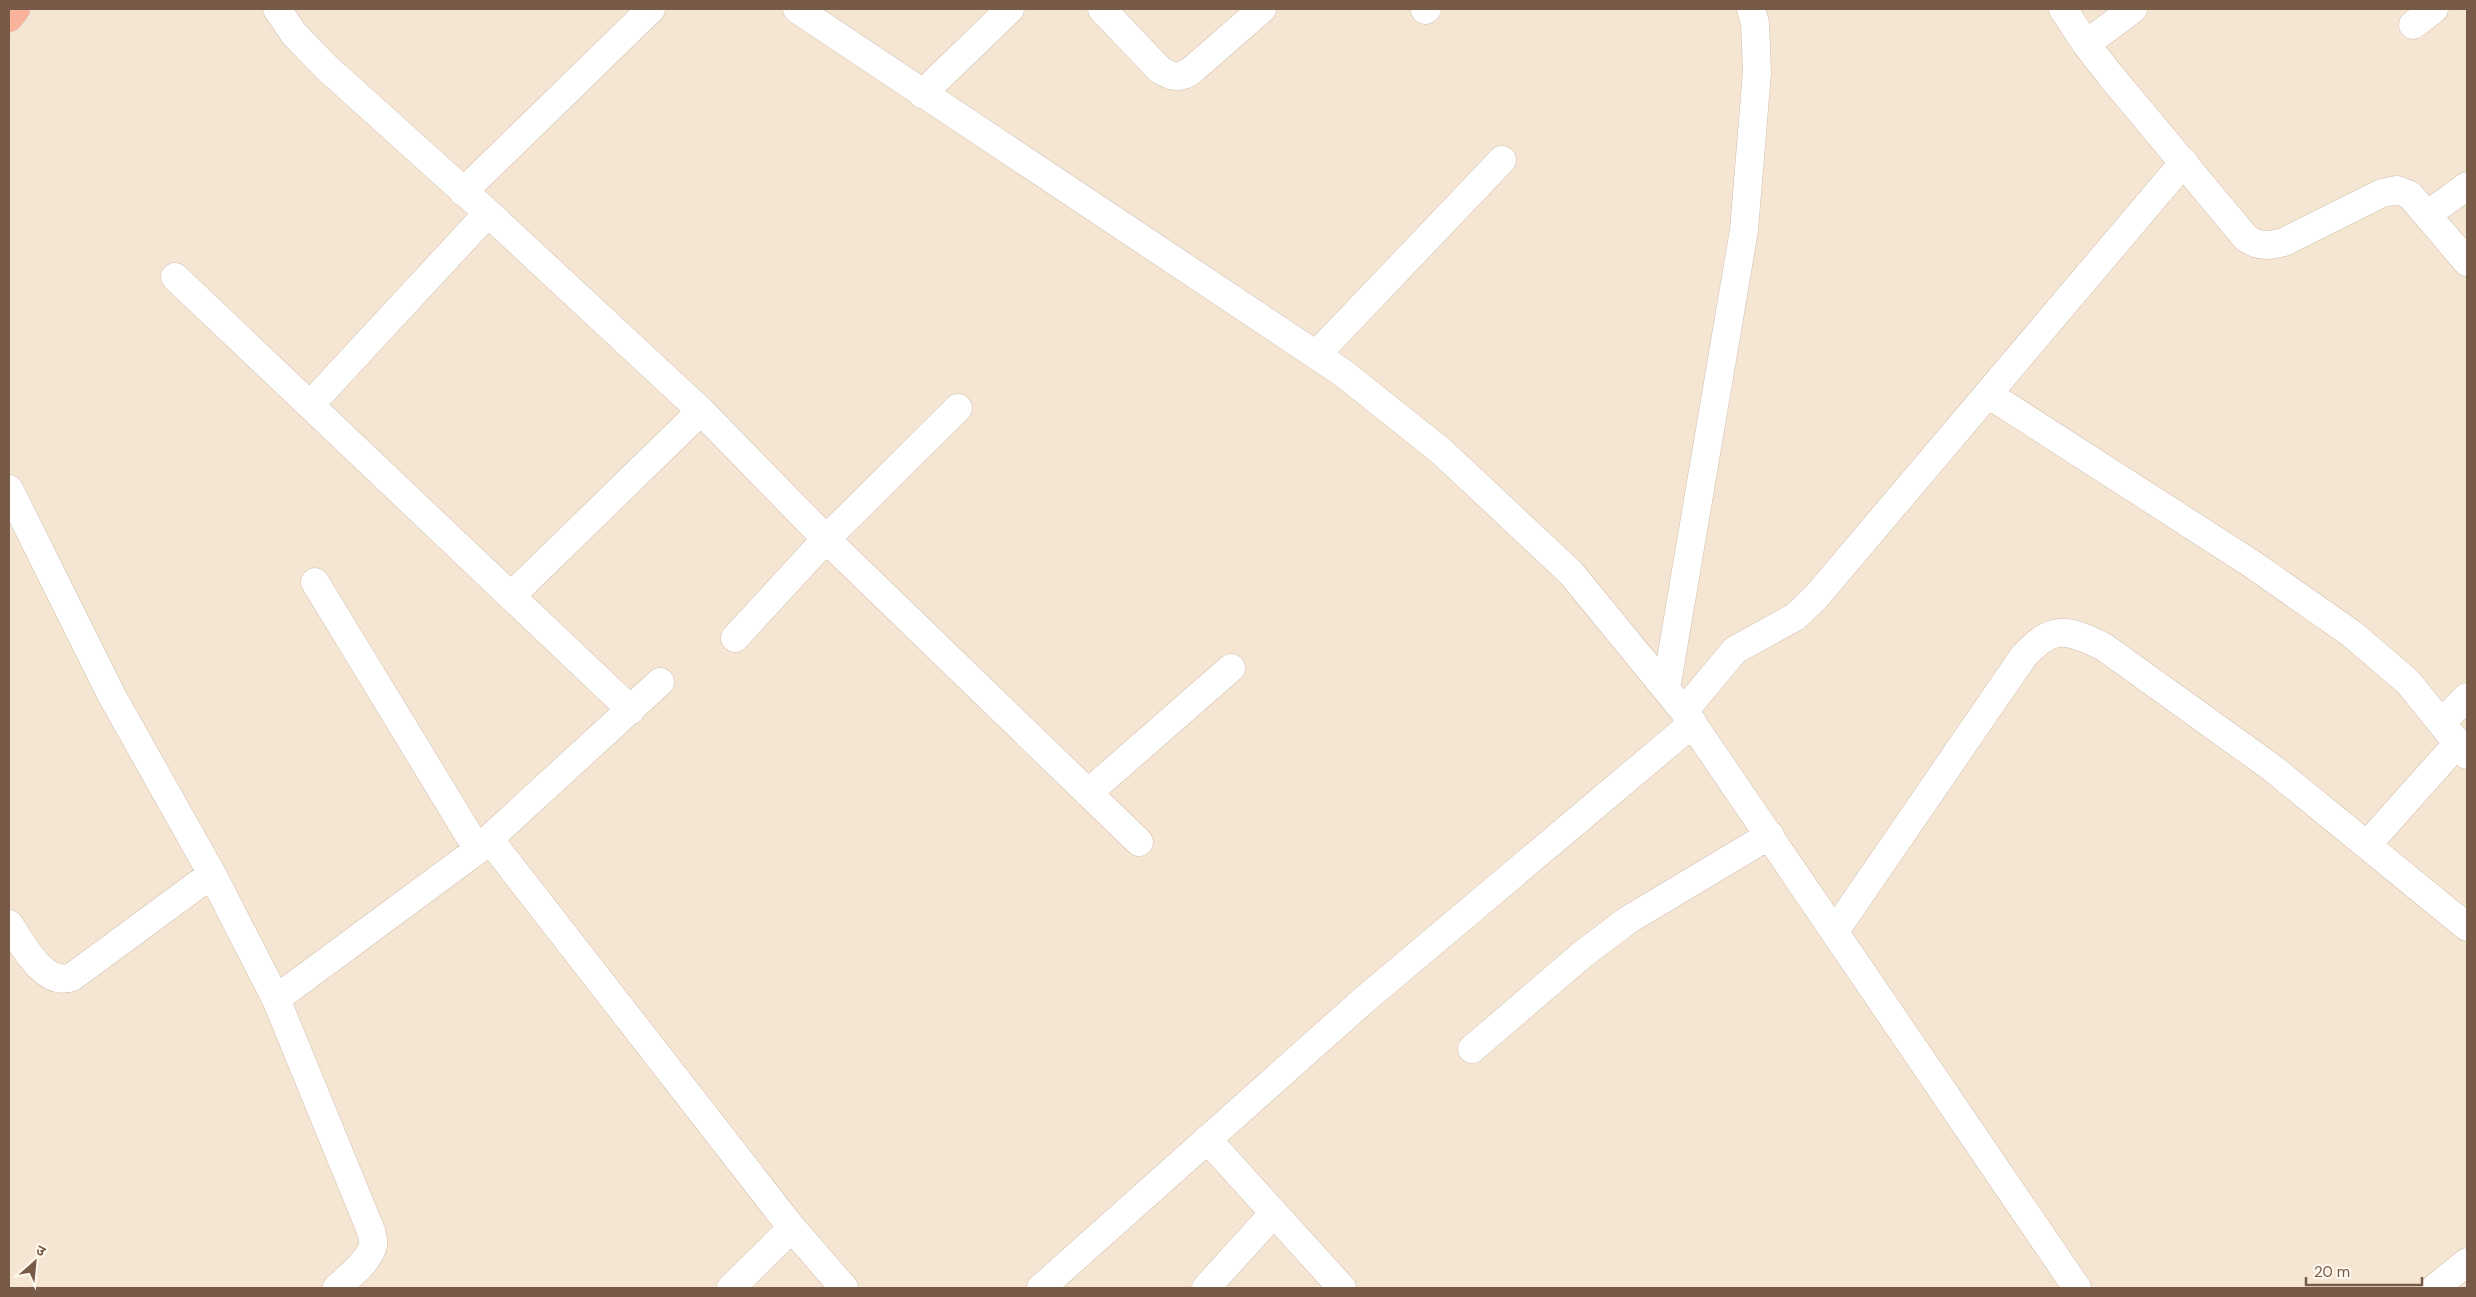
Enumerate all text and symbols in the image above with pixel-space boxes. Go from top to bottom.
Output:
north arrow [10,1237,60,1287]
text: उ [33,1241,49,1261]
scale bar [2306,1254,2422,1286]
text: 20 m [2314,1262,2350,1282]

